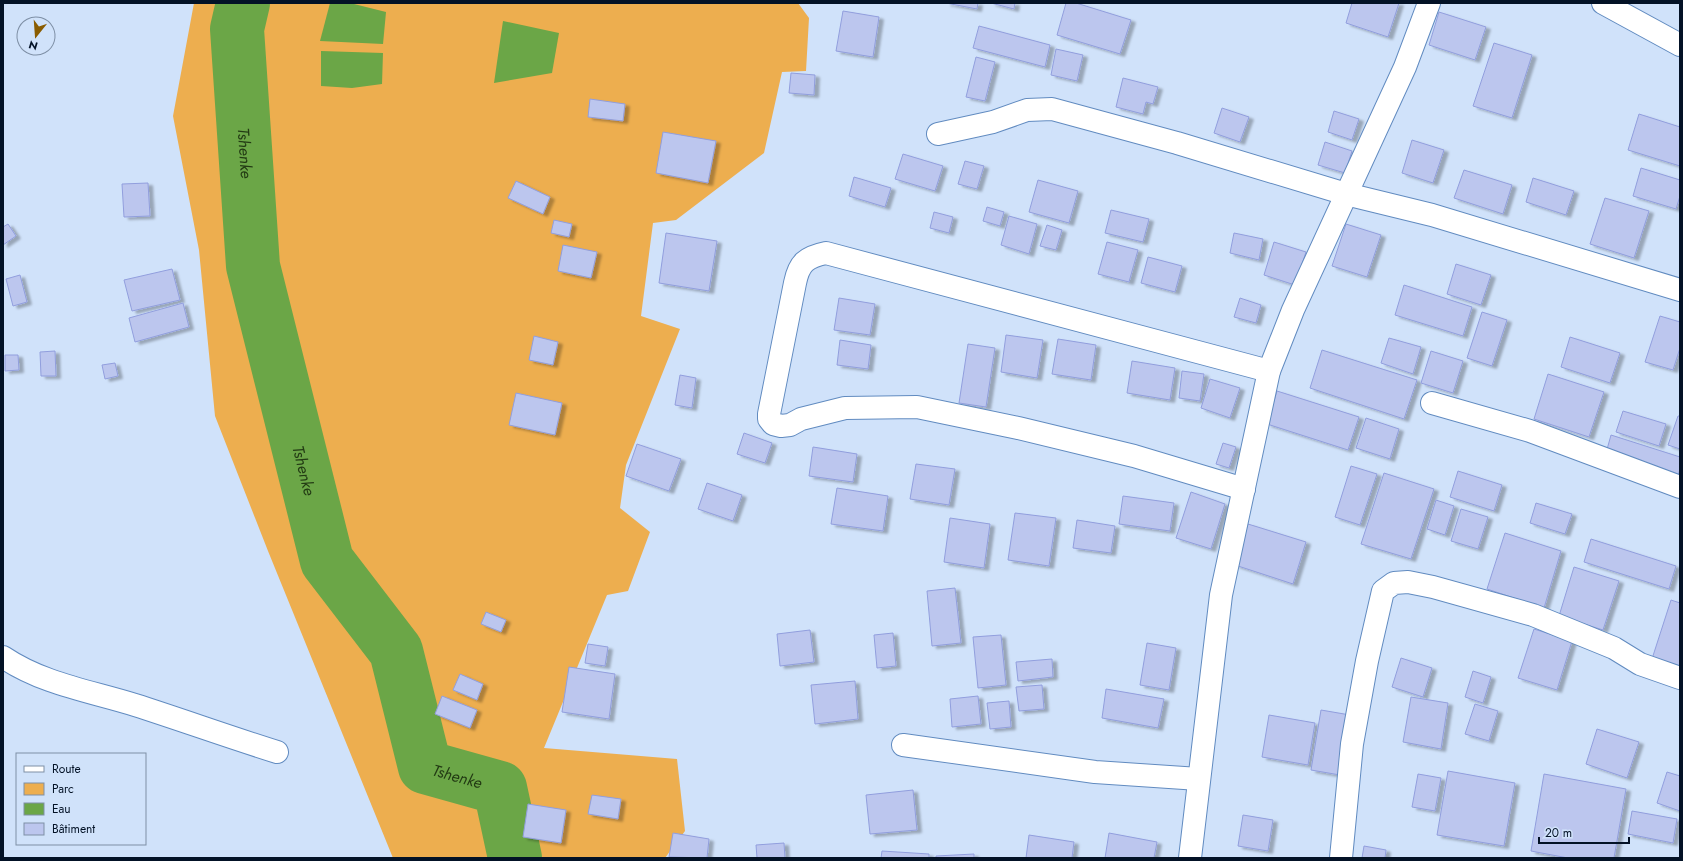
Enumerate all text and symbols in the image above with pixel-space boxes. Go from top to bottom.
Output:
north arrow [16,16,56,56]
text: N [27,37,40,54]
water label: Tshenke [232,127,258,179]
water label: Tshenke [286,443,321,498]
legend [16,753,146,845]
water label: Tshenke [430,759,485,794]
text: Route [52,760,81,778]
text: Parc [52,780,74,798]
text: Eau [52,800,71,818]
scale bar [1539,819,1629,845]
text: Bâtiment [52,820,95,838]
text: 20 m [1545,824,1572,842]

